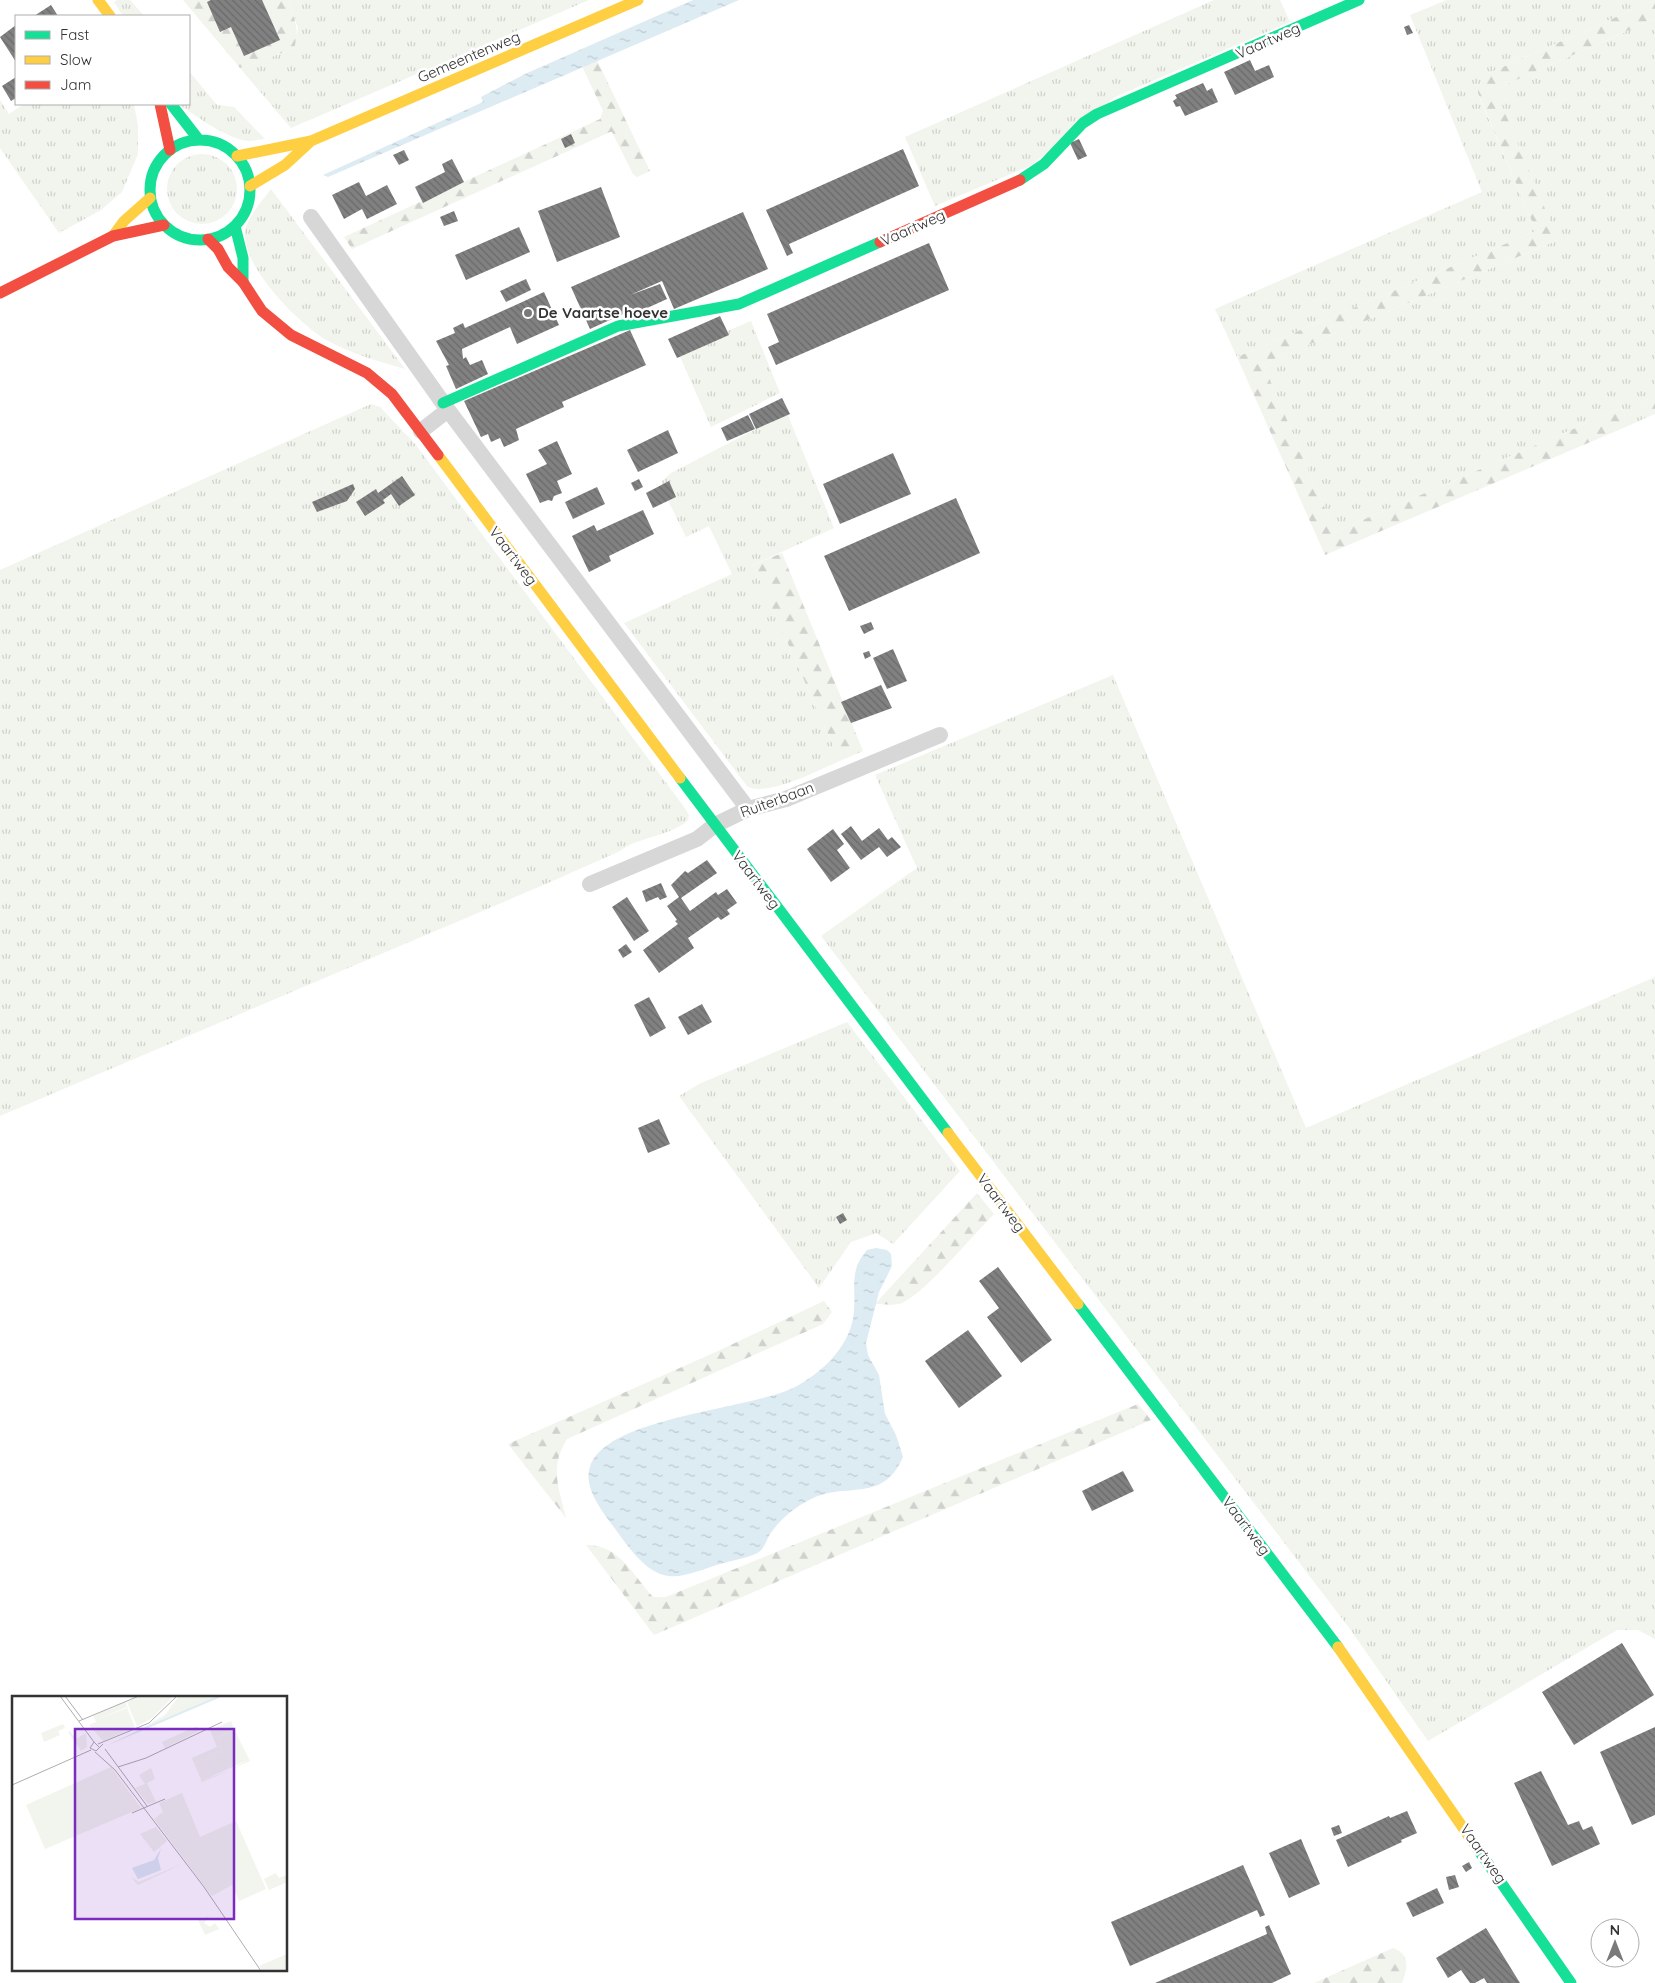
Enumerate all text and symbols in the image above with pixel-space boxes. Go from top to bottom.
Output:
legend [15,15,190,105]
street label: Vaartweg [1233,18,1303,63]
text: Fast [60,25,89,44]
street label: Gemeentenweg [415,26,523,87]
text: Slow [60,50,92,69]
text: Jam [60,75,91,94]
street label: Vaartweg [878,205,948,250]
place label: De Vaartse hoeve [538,303,668,322]
marker: De Vaartse hoeve [522,307,534,319]
street label: Vaartweg [485,523,542,589]
street label: Ruiterbaan [737,777,816,822]
street label: Vaartweg [728,847,785,913]
street label: Vaartweg [973,1170,1030,1236]
street label: Vaartweg [1218,1493,1275,1559]
inset map [12,1696,288,1970]
street label: Vaartweg [1456,1820,1511,1887]
north arrow [1590,1918,1640,1968]
text: N [1610,1921,1620,1939]

